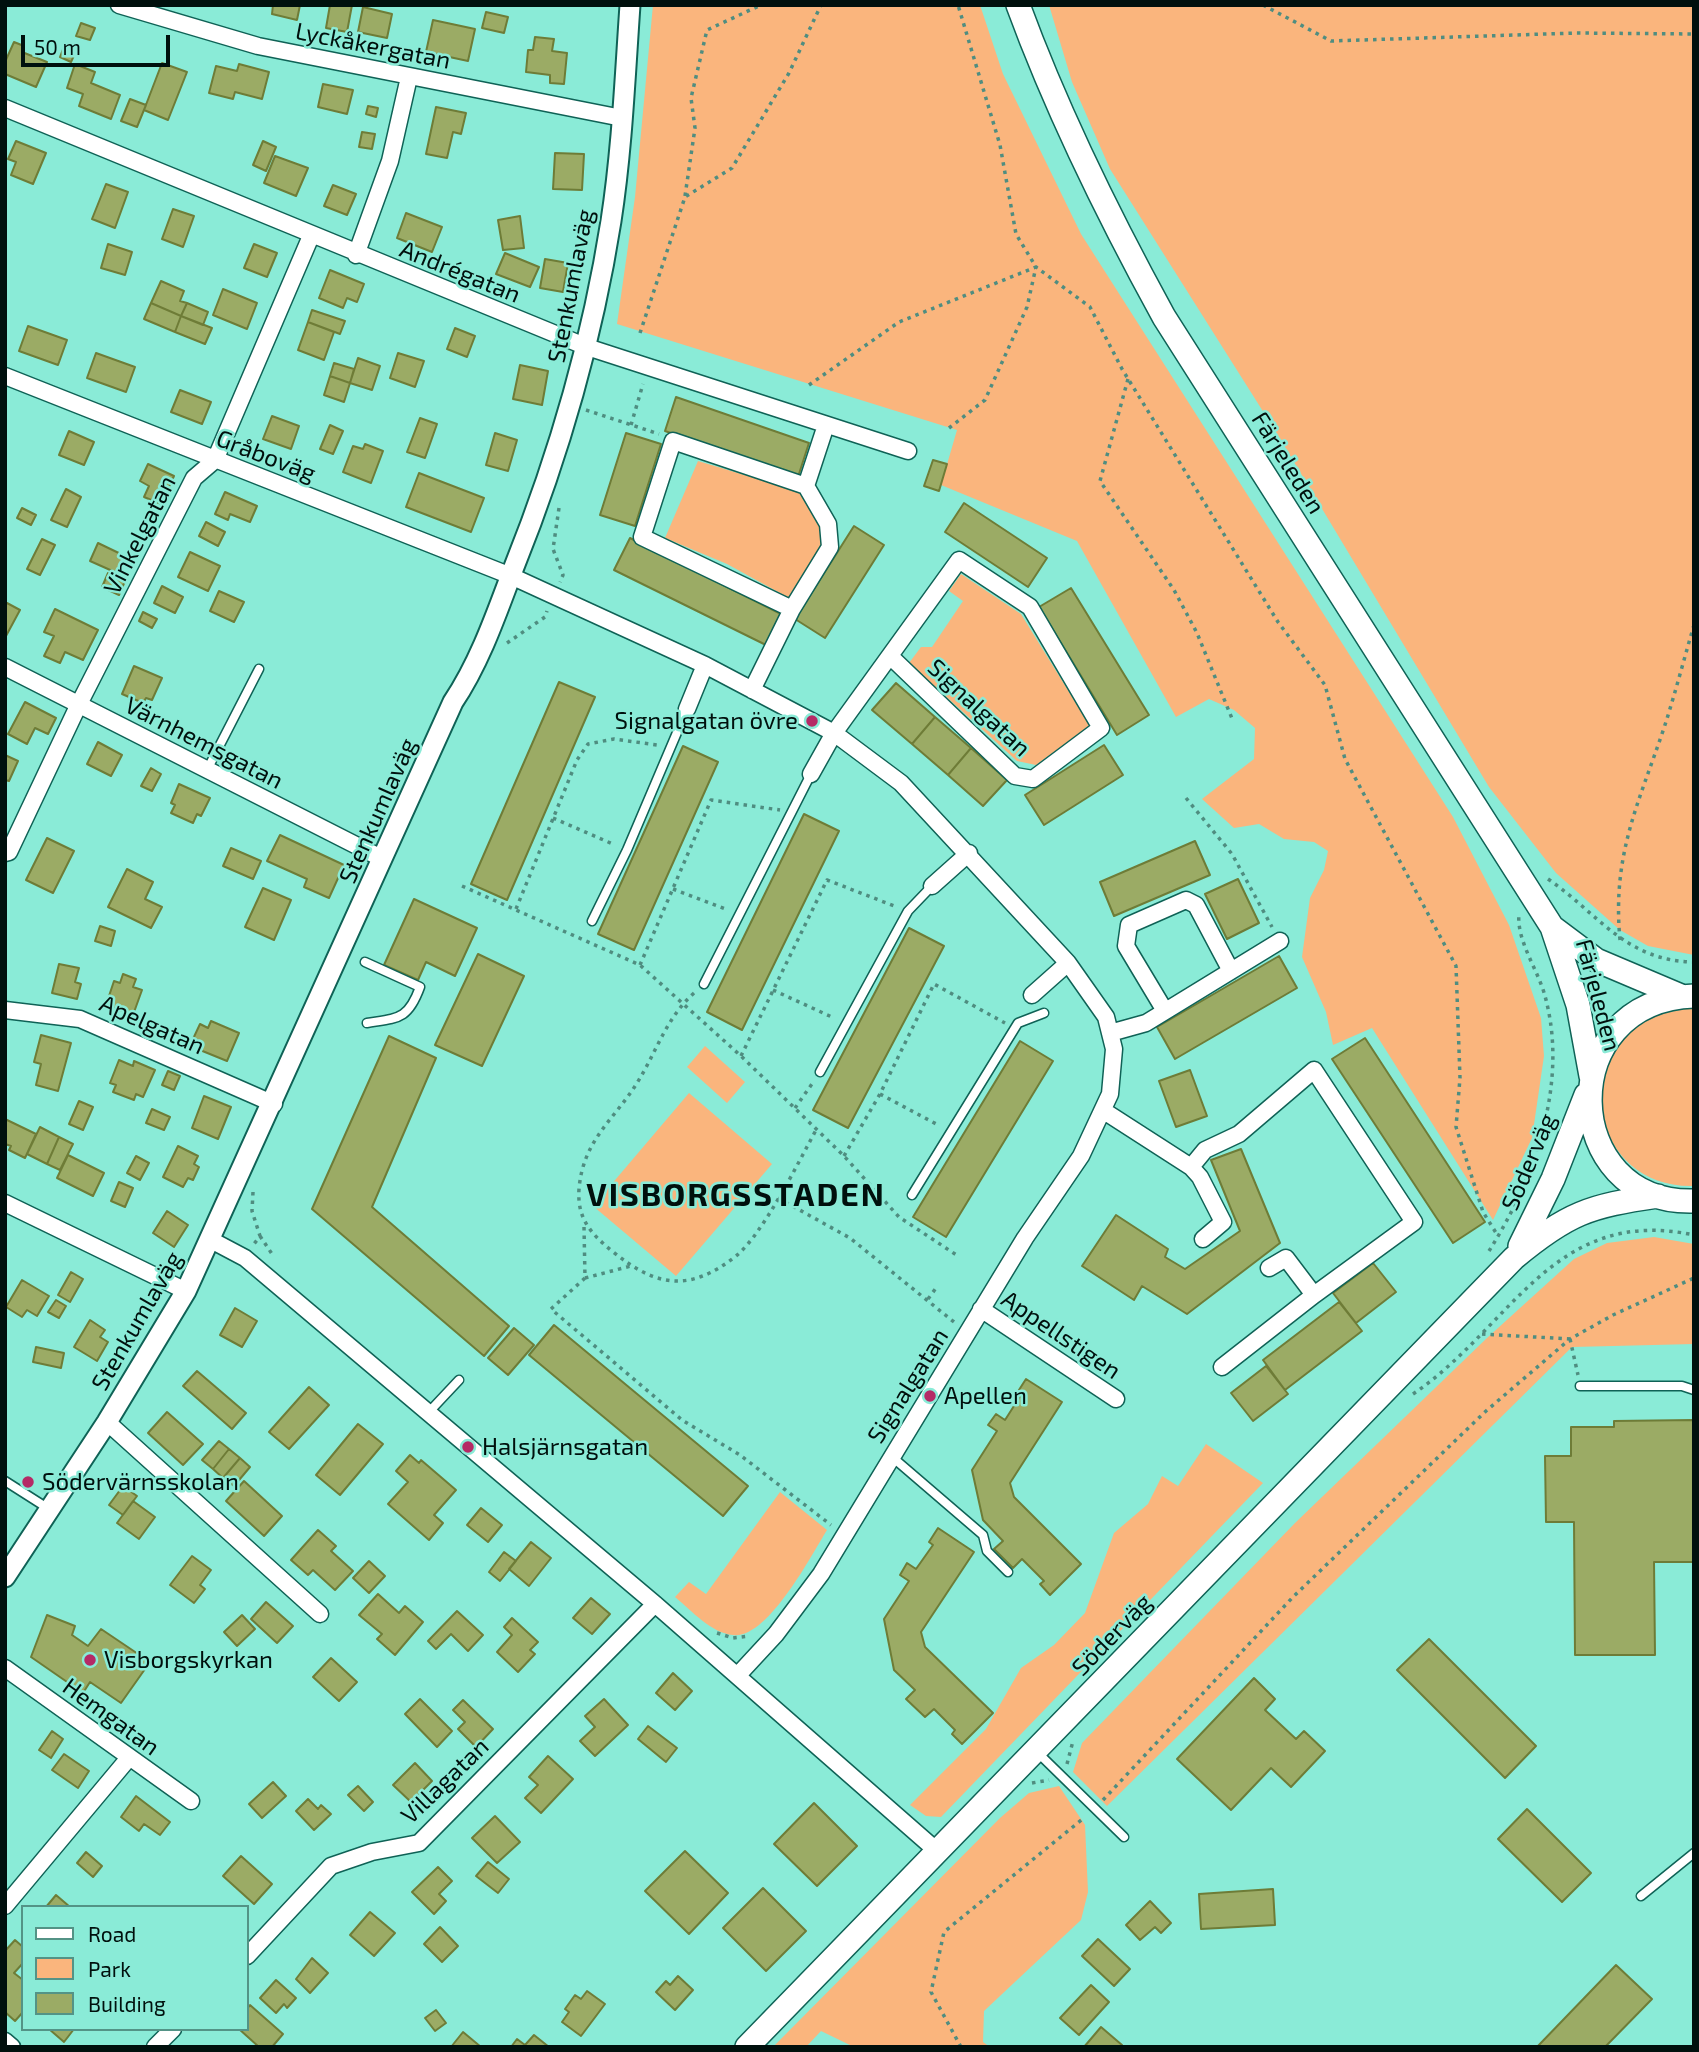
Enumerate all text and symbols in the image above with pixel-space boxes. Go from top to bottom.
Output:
street label: Lyckåkergatan [293,17,453,75]
scale bar [24,21,173,65]
text: 50 m [34,34,81,59]
street label: Stenkumlaväg [542,207,600,365]
street label: Andrégatan [395,235,525,309]
street label: Färjeleden [1245,407,1331,519]
street label: Gråboväg [212,424,320,488]
street label: Vinkelgatan [98,471,182,599]
street label: Signalgatan [922,653,1036,763]
street label: Värnhemsgatan [120,691,288,795]
place label: Signalgatan övre [614,707,798,735]
marker: Signalgatan övre [804,713,820,729]
street label: Stenkumlaväg [333,734,423,888]
street label: Färjeleden [1569,936,1627,1054]
street label: Apelgatan [95,989,209,1061]
street label: Söderväg [1496,1109,1562,1215]
district label: VISBORGSSTADEN [588,1176,884,1214]
street label: Stenkumlaväg [86,1246,188,1396]
street label: Appellstigen [996,1285,1126,1385]
street label: Signalgatan [861,1323,955,1449]
place label: Apellen [944,1382,1027,1410]
marker: Apellen [922,1388,938,1404]
place label: Halsjärnsgatan [482,1433,648,1461]
marker: Halsjärnsgatan [460,1439,476,1455]
place label: Södervärnsskolan [42,1468,239,1496]
marker: Södervärnsskolan [20,1474,36,1490]
street label: Söderväg [1066,1588,1158,1682]
place label: Visborgskyrkan [104,1646,273,1674]
marker: Visborgskyrkan [82,1652,98,1668]
street label: Hemgatan [57,1672,165,1762]
street label: Villagatan [395,1732,495,1830]
legend [21,1905,248,2031]
text: Road [88,1921,136,1946]
text: Park [88,1956,131,1981]
text: Building [88,1991,166,2016]

